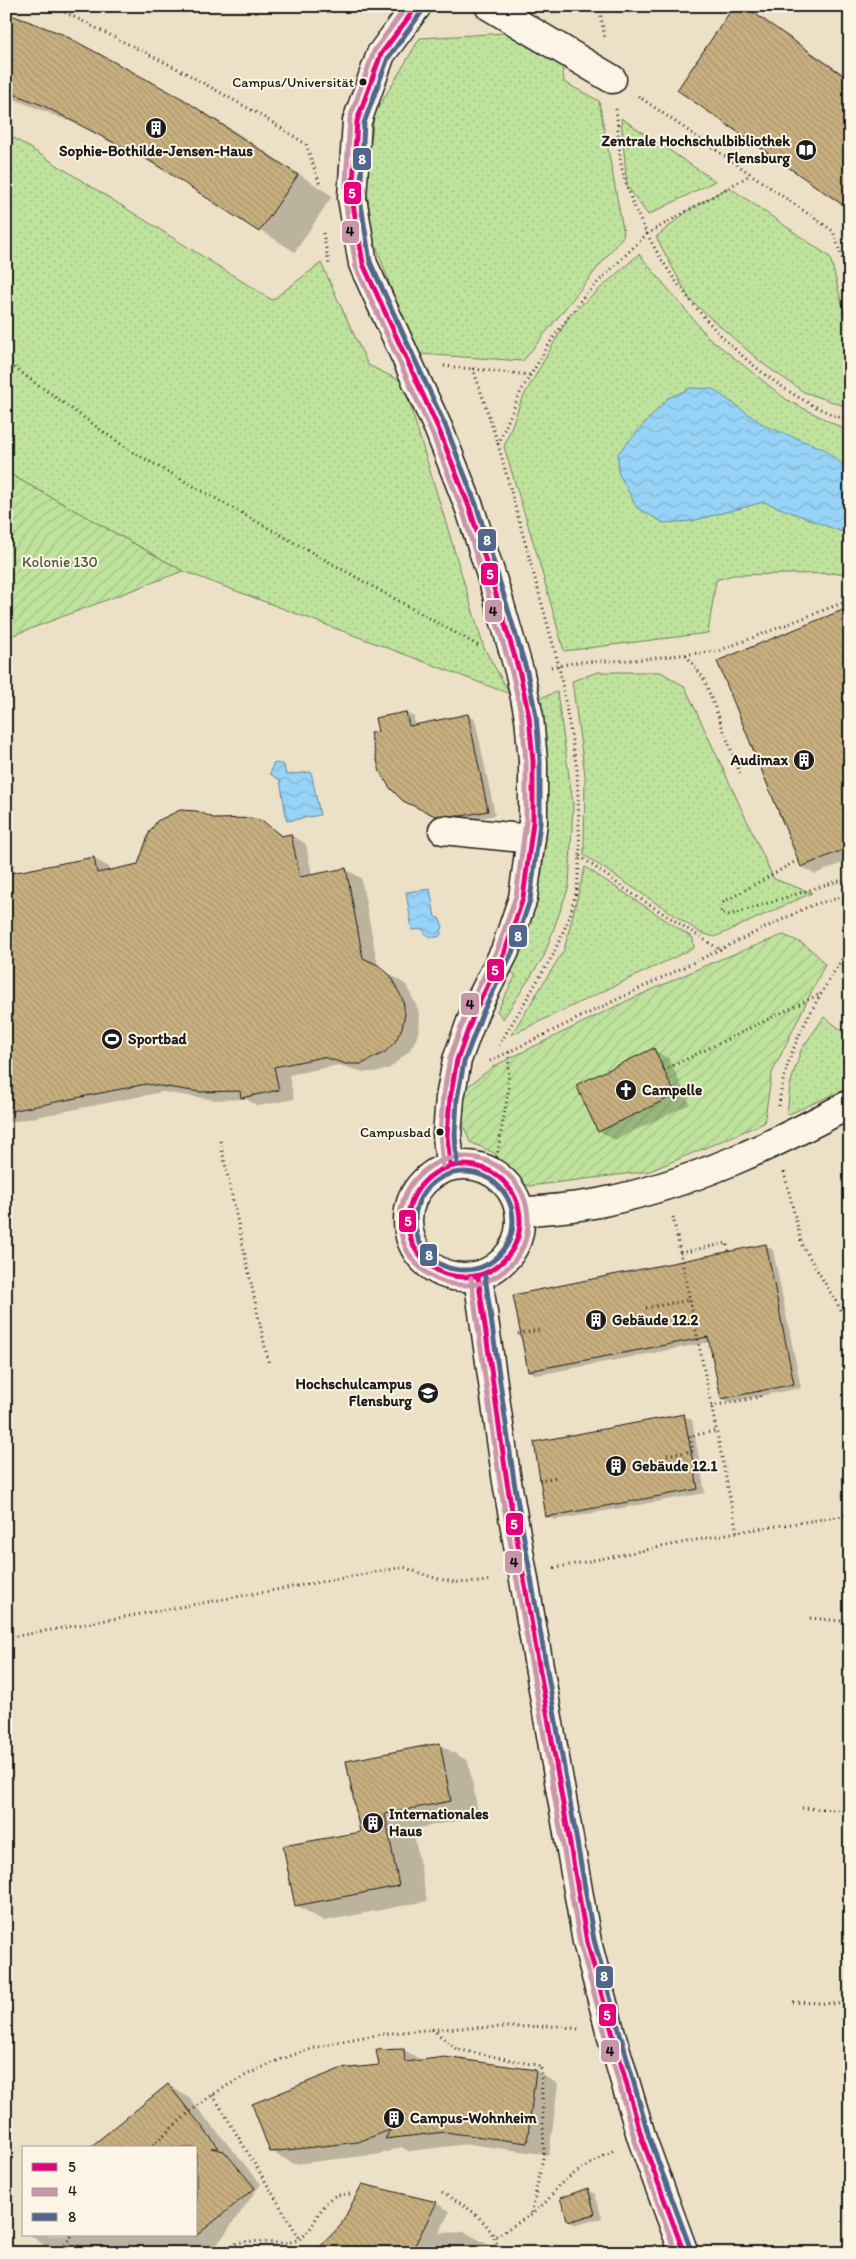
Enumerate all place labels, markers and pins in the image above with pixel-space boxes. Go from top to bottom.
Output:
place label: Campus/Universität [232,74,354,91]
marker: Campus/Universität [358,77,368,87]
building icon: Sophie-Bothilde-Jensen-Haus [144,116,168,140]
place label: Zentrale Hochschulbibliothek Flensburg [602,132,790,168]
library icon: Zentrale Hochschulbibliothek Flensburg [794,138,818,162]
place label: Sophie-Bothilde-Jensen-Haus [59,142,253,161]
building icon: Audimax [792,748,816,772]
place label: Audimax [730,751,789,769]
sports icon: Sportbad [100,1027,124,1051]
place label: Sportbad [128,1030,188,1049]
church icon: Campelle [614,1078,638,1102]
place label: Campelle [642,1081,702,1100]
place label: Campusbad [360,1124,432,1141]
marker: Campusbad [435,1127,445,1137]
building icon: Gebäude 12.2 [584,1308,608,1332]
place label: Gebäude 12.2 [612,1311,698,1329]
place label: Hochschulcampus Flensburg [296,1375,412,1411]
school or university icon: Hochschulcampus Flensburg [416,1381,440,1405]
building icon: Gebäude 12.1 [604,1454,628,1478]
place label: Gebäude 12.1 [632,1457,717,1475]
place label: Internationales Haus [389,1805,489,1840]
building icon: Internationales Haus [361,1811,385,1835]
building icon: Campus-Wohnheim [382,2106,406,2130]
place label: Campus-Wohnheim [410,2109,537,2128]

